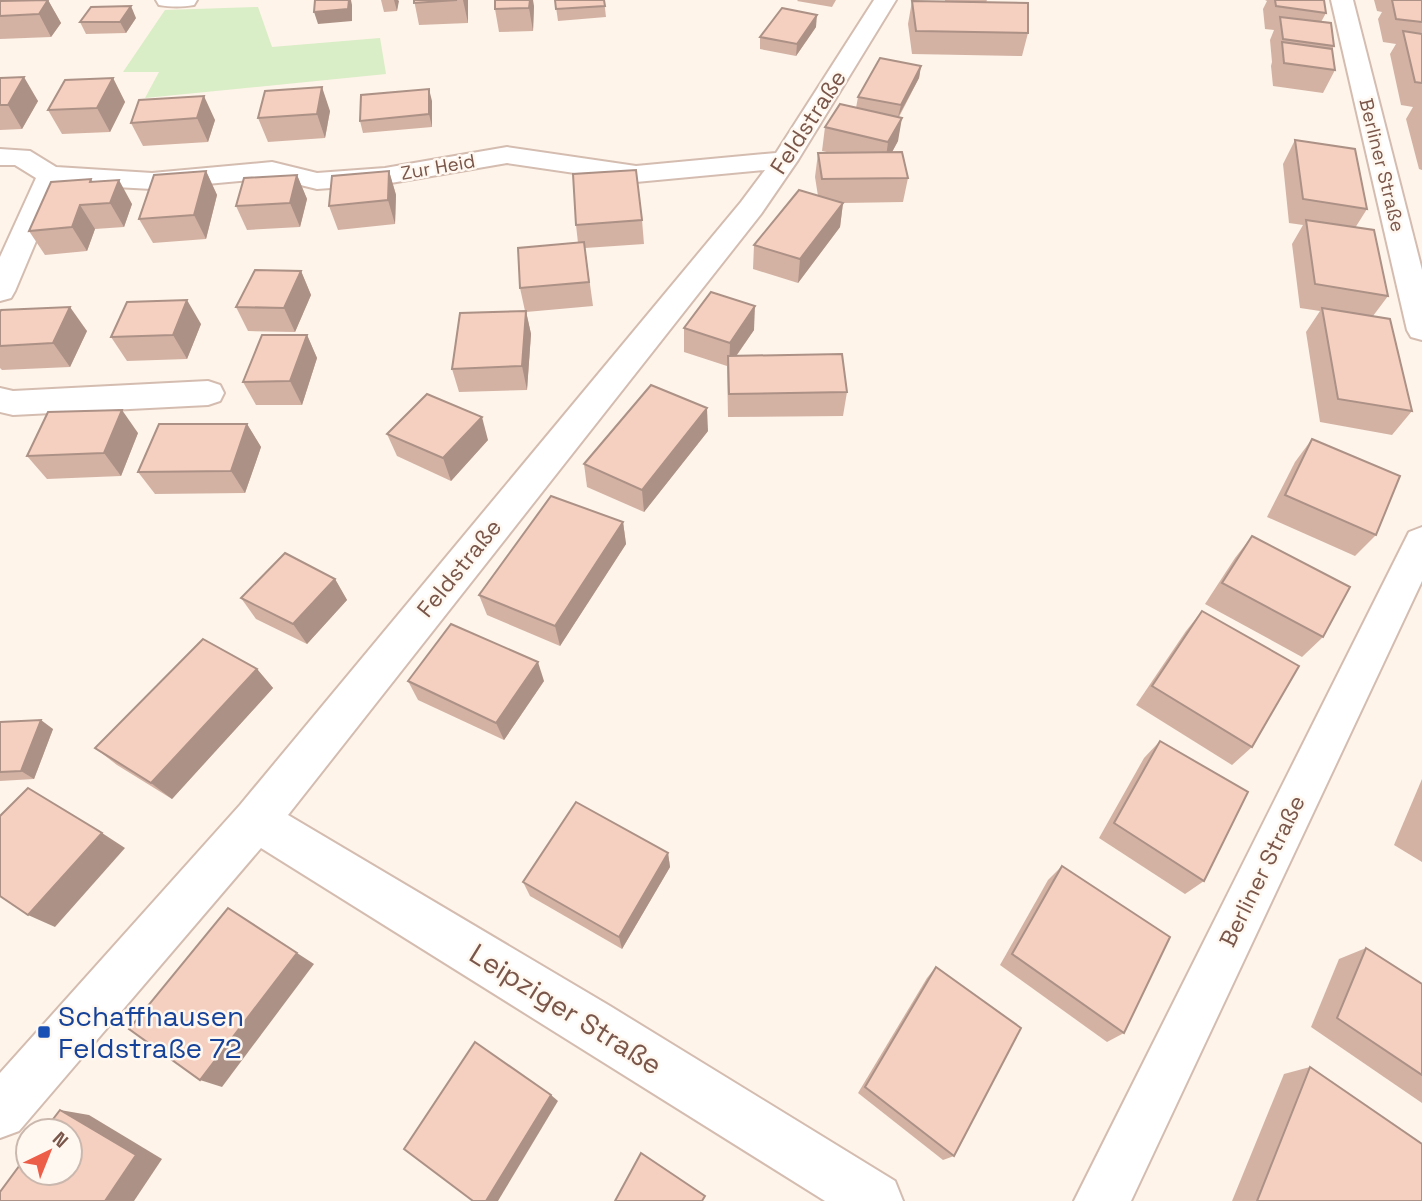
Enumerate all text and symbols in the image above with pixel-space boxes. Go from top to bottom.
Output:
street label: Feldstraße [763,64,853,180]
street label: Berliner Straße [1353,96,1411,234]
street label: Zur Heid [399,148,477,186]
street label: Feldstraße [410,513,508,623]
street label: Berliner Straße [1212,790,1312,952]
street label: Leipziger Straße [463,935,669,1083]
place label: Schaffhausen Feldstraße 72 [58,998,244,1066]
marker: Schaffhausen Feldstraße 72 [36,1024,52,1040]
north arrow [14,1117,84,1187]
text: N [47,1126,73,1153]

